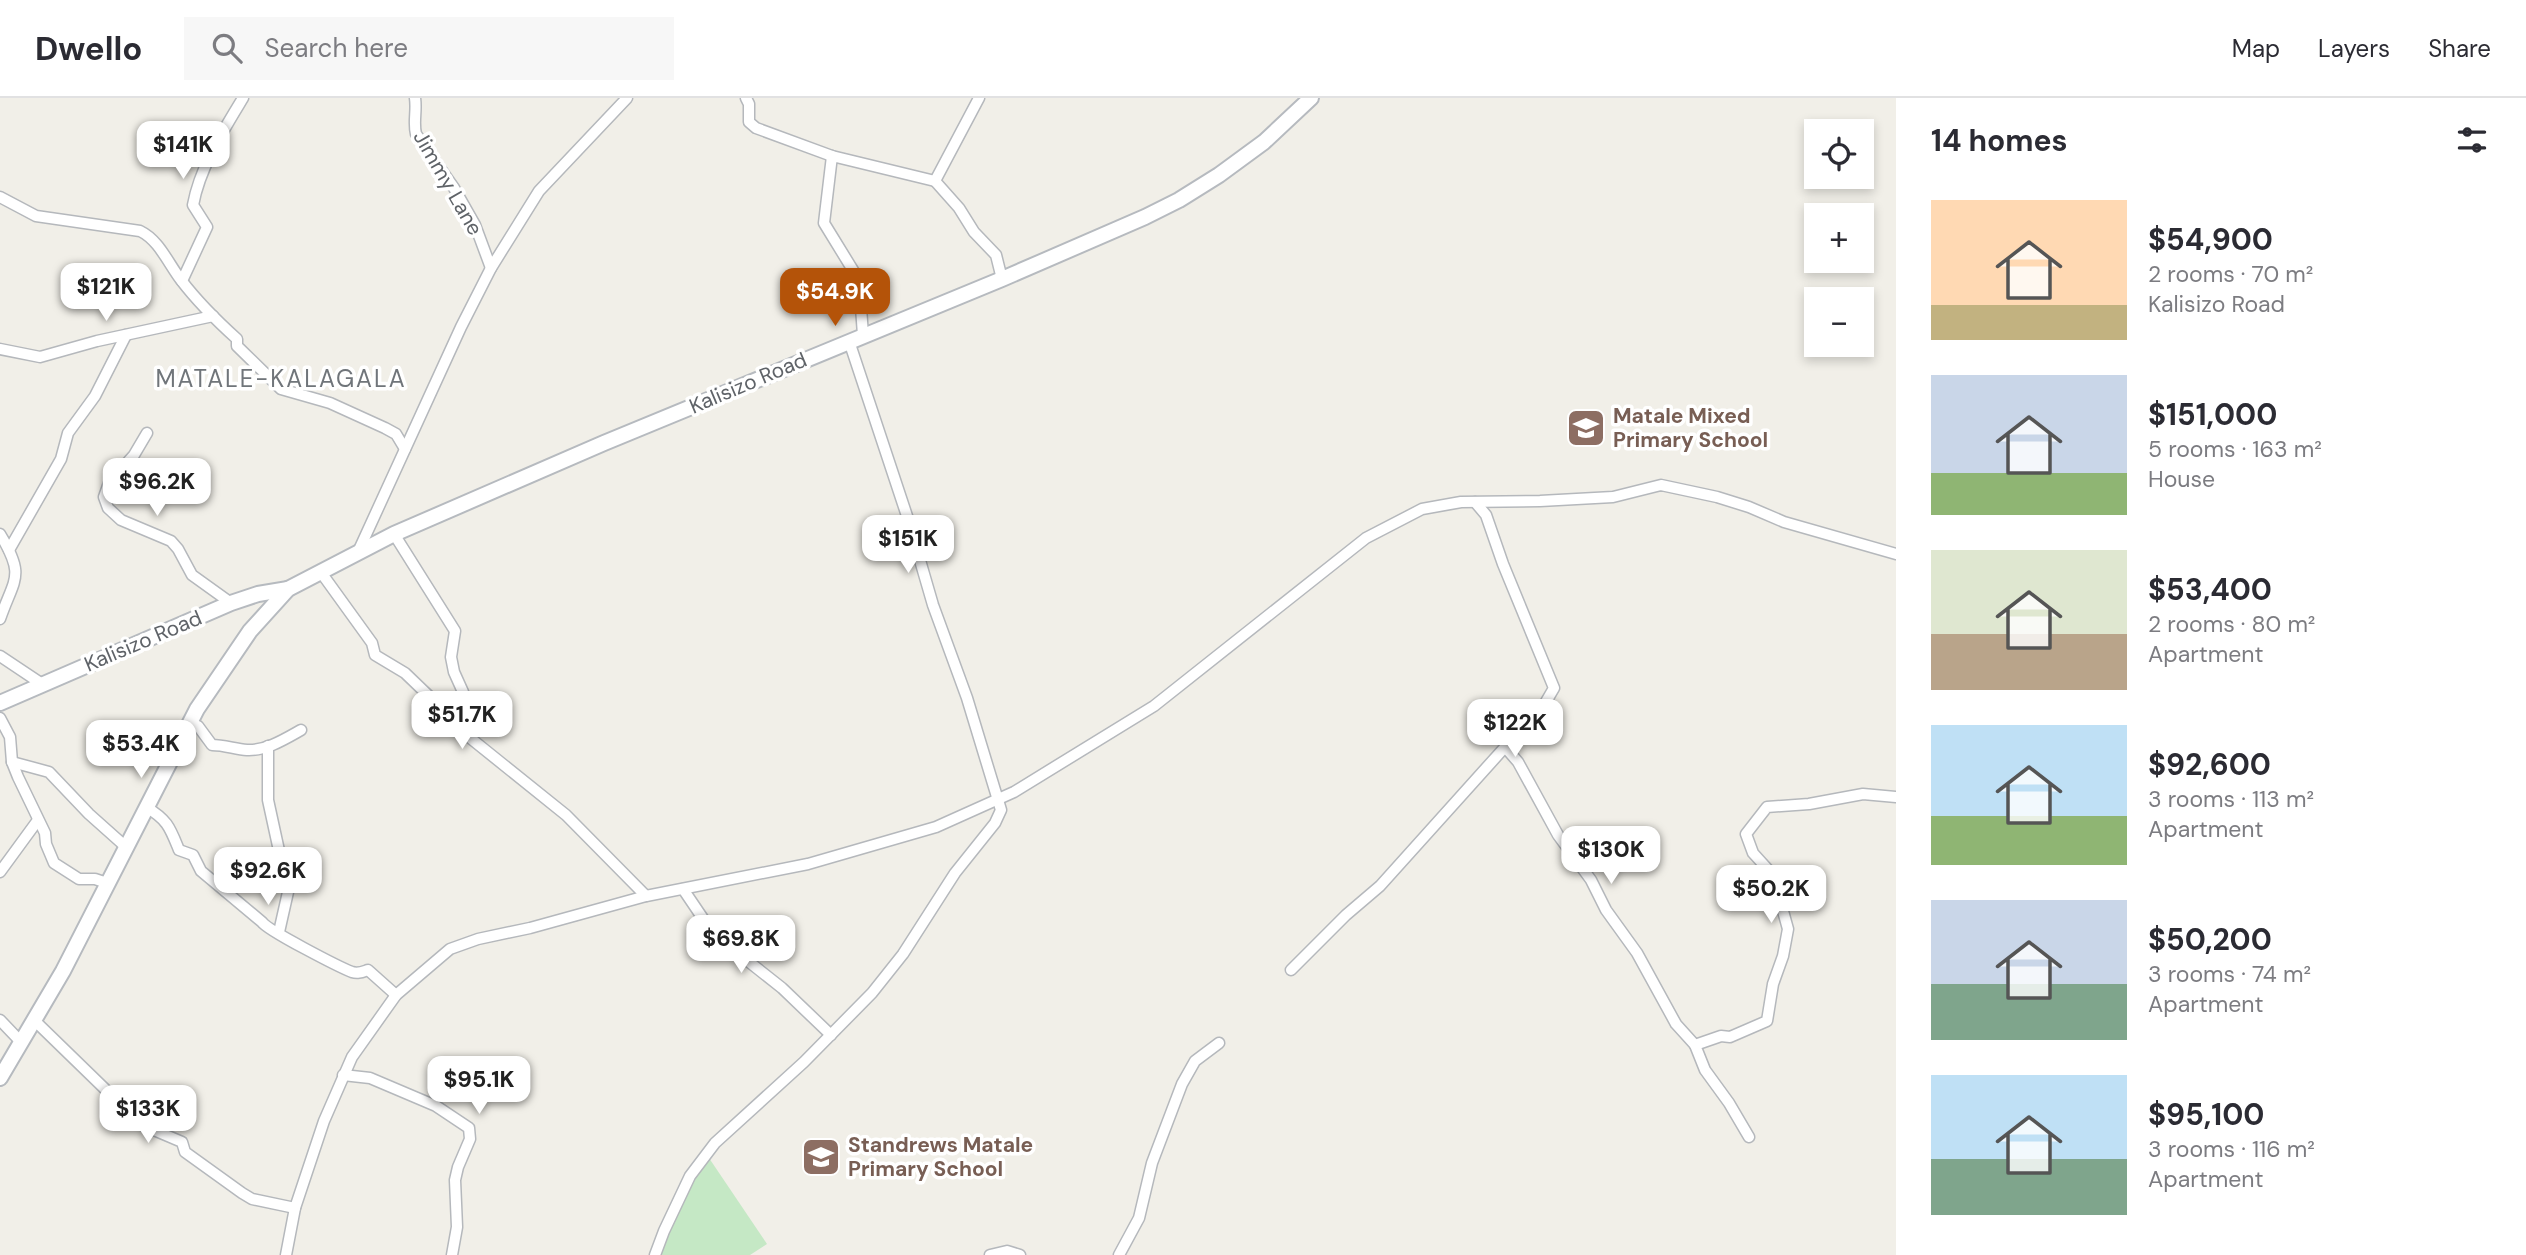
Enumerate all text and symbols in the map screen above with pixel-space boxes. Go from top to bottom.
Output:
search box [184,17,674,80]
text: Dwello [35,27,142,70]
icon: search [208,29,246,67]
text: Search here [264,31,408,65]
text: Map [2232,33,2280,64]
text: Layers [2318,33,2390,64]
text: Share [2428,33,2491,64]
map controls [1804,119,1874,357]
button: locate [1804,119,1874,189]
text: 14 homes [1931,121,2068,160]
icon: filters [2453,121,2491,159]
pin: $141K [134,122,232,181]
street label: Jimmy Lane [407,126,489,240]
text: $141K [153,129,213,159]
button: + [1804,203,1874,273]
text: $54,900 [2148,220,2273,259]
icon: home [1987,228,2071,312]
text: 2 rooms · 70 m² [2148,259,2313,289]
pin: $121K [57,264,155,323]
pin: $54.9K [778,268,892,328]
text: $121K [77,271,135,301]
text: $54.9K [796,276,874,306]
button: − [1804,287,1874,357]
text: Kalisizo Road [2148,289,2285,319]
street label: Kalisizo Road [685,346,811,420]
district label: MATALE-KALAGALA [155,363,407,394]
text: $151,000 [2148,395,2277,434]
place label: Matale Mixed Primary School [1613,402,1768,454]
icon: home [1987,403,2071,487]
school or university icon: Matale Mixed Primary School [1565,407,1607,449]
text: 5 rooms · 163 m² [2148,434,2322,464]
pin: $96.2K [100,458,214,518]
text: House [2148,464,2215,494]
text: $96.2K [119,466,195,496]
pin: $151K [859,516,957,575]
text: $151K [878,523,938,553]
text: $53,400 [2148,570,2272,609]
icon: home [1987,578,2071,662]
street label: Kalisizo Road [80,604,206,678]
text: 2 rooms · 80 m² [2148,609,2315,639]
text: Apartment [2148,639,2263,669]
pin: $51.7K [405,692,519,751]
text: $51.7K [427,699,497,729]
pin: $122K [1466,700,1564,759]
text: $122K [1483,707,1547,737]
pin: $53.4K [84,720,198,780]
text: $53.4K [102,728,180,758]
text: $92,600 [2148,745,2271,784]
icon: home [1987,753,2071,837]
text: 3 rooms · 113 m² [2148,784,2314,814]
text: Apartment [2148,814,2263,844]
pin: $130K [1562,826,1660,886]
text: $130K [1577,834,1645,864]
pin: $92.6K [211,848,325,907]
text: $92.6K [230,855,306,885]
pin: $50.2K [1714,866,1828,925]
text: $50.2K [1732,873,1810,903]
pin: $69.8K [684,916,798,975]
text: $50,200 [2148,920,2272,959]
text: $69.8K [702,923,780,953]
icon: home [1987,928,2071,1012]
text: 3 rooms · 74 m² [2148,959,2311,989]
text: Apartment [2148,989,2263,1019]
pin: $95.1K [422,1056,536,1116]
text: $95.1K [443,1064,515,1094]
pin: $133K [99,1086,197,1145]
text: $133K [115,1093,181,1123]
text: $95,100 [2148,1095,2264,1134]
icon: home [1987,1103,2071,1187]
place label: Standrews Matale Primary School [848,1131,1033,1183]
text: 3 rooms · 116 m² [2148,1134,2315,1164]
school or university icon: Standrews Matale Primary School [800,1136,842,1178]
text: Apartment [2148,1164,2263,1194]

